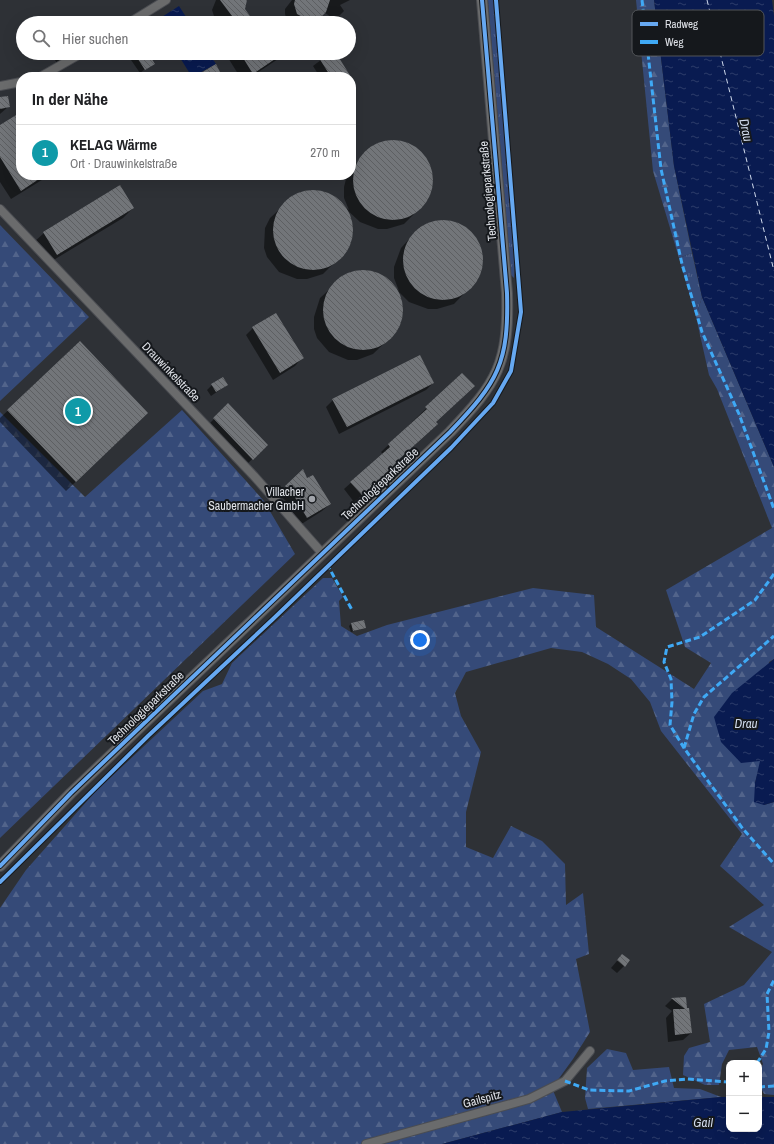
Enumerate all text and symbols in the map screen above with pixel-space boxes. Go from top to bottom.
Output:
legend [632,10,764,56]
search box [16,16,356,60]
text: Radweg [665,17,698,31]
icon: search [30,27,52,49]
text: Hier suchen [62,28,128,49]
text: Weg [665,35,683,49]
text: In der Nähe [32,87,108,110]
water label: Drau [735,117,757,143]
text: KELAG Wärme [70,134,157,155]
street label: Technologieparkstraße [476,140,500,242]
text: 1 [42,144,48,161]
text: 270 m [310,144,340,161]
text: Ort · Drauwinkelstraße [70,155,177,172]
street label: Drauwinkelstraße [138,339,204,405]
pin: 1 [65,396,91,426]
street label: Technologieparkstraße [338,444,422,524]
place label: Villacher Saubermacher GmbH [208,484,305,514]
marker: Villacher Saubermacher GmbH [307,494,317,504]
your location [410,630,430,650]
street label: Technologieparkstraße [104,667,188,749]
water label: Drau [734,715,758,732]
map controls [726,1060,762,1132]
button: + [726,1060,762,1096]
street label: Gailspitz [461,1086,503,1112]
button: − [726,1096,762,1132]
water label: Gail [693,1114,713,1131]

